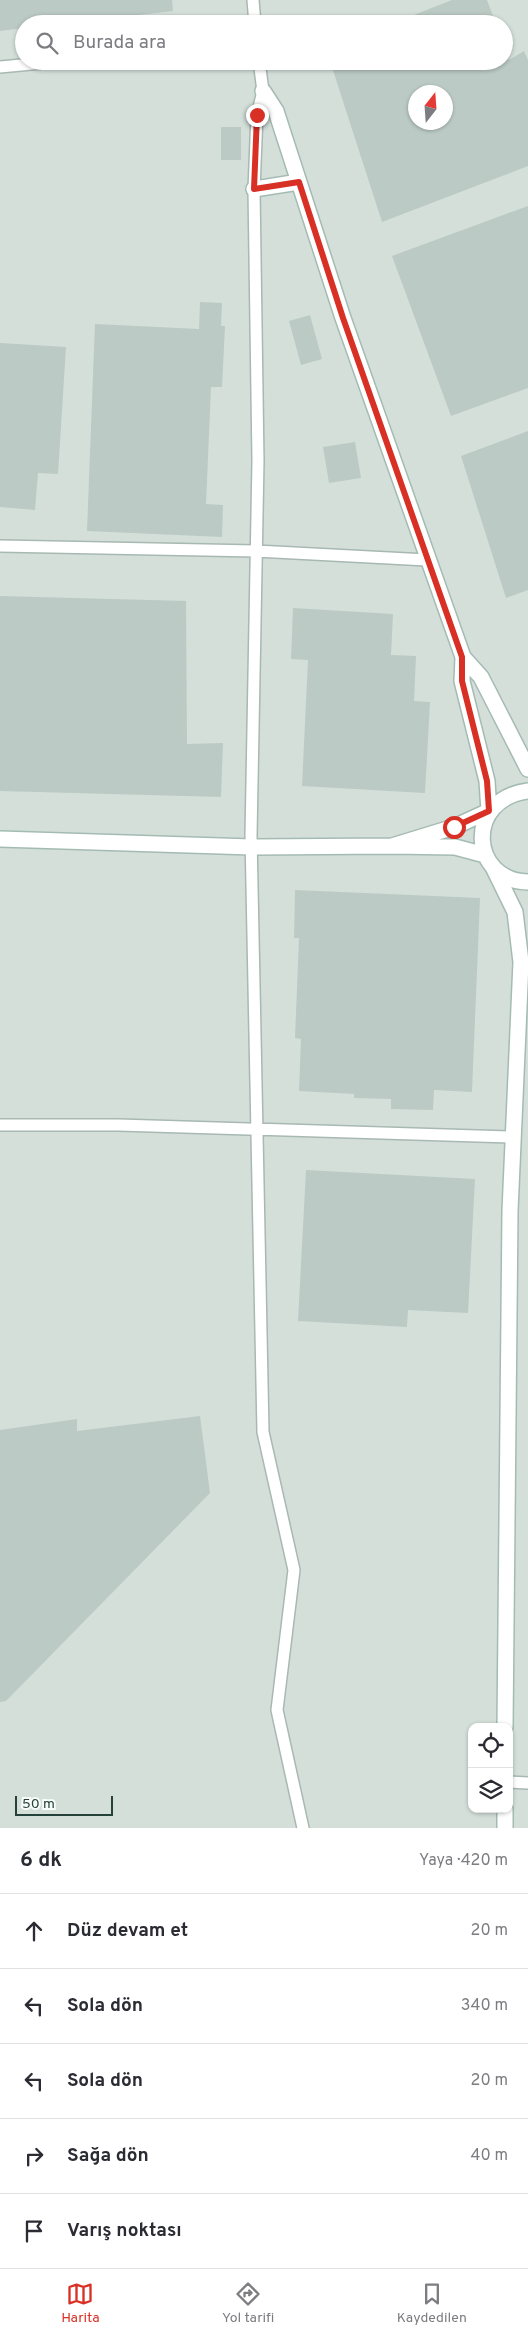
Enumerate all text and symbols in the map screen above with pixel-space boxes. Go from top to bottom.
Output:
search box [15,15,513,70]
icon: search [33,29,61,57]
text: Burada ara [73,31,166,55]
north arrow [408,85,453,130]
route end [246,104,269,127]
route start [443,816,466,839]
map controls [468,1723,513,1813]
button: locate [468,1723,513,1768]
button: layers [468,1768,513,1813]
scale bar [15,1793,112,1816]
text: 50 m [22,1796,55,1813]
text: 6 dk [20,1847,62,1874]
text: Yaya · 420 m [419,1851,508,1871]
icon: ahead [20,1917,48,1945]
text: Düz devam et [67,1919,188,1943]
text: 20 m [471,1921,508,1941]
icon: left [20,1992,48,2020]
text: Sola dön [67,1994,143,2018]
text: 340 m [461,1996,508,2016]
icon: left [20,2067,48,2095]
text: Sola dön [67,2069,143,2093]
text: 20 m [471,2071,508,2091]
icon: right [20,2142,48,2170]
text: Sağa dön [67,2144,149,2168]
text: 40 m [470,2146,508,2166]
icon: arrive [20,2217,48,2245]
text: Varış noktası [67,2219,182,2243]
tab: Harita [61,2280,100,2327]
tab: Yol tarifi [222,2280,274,2327]
tab: Kaydedilen [397,2280,467,2327]

